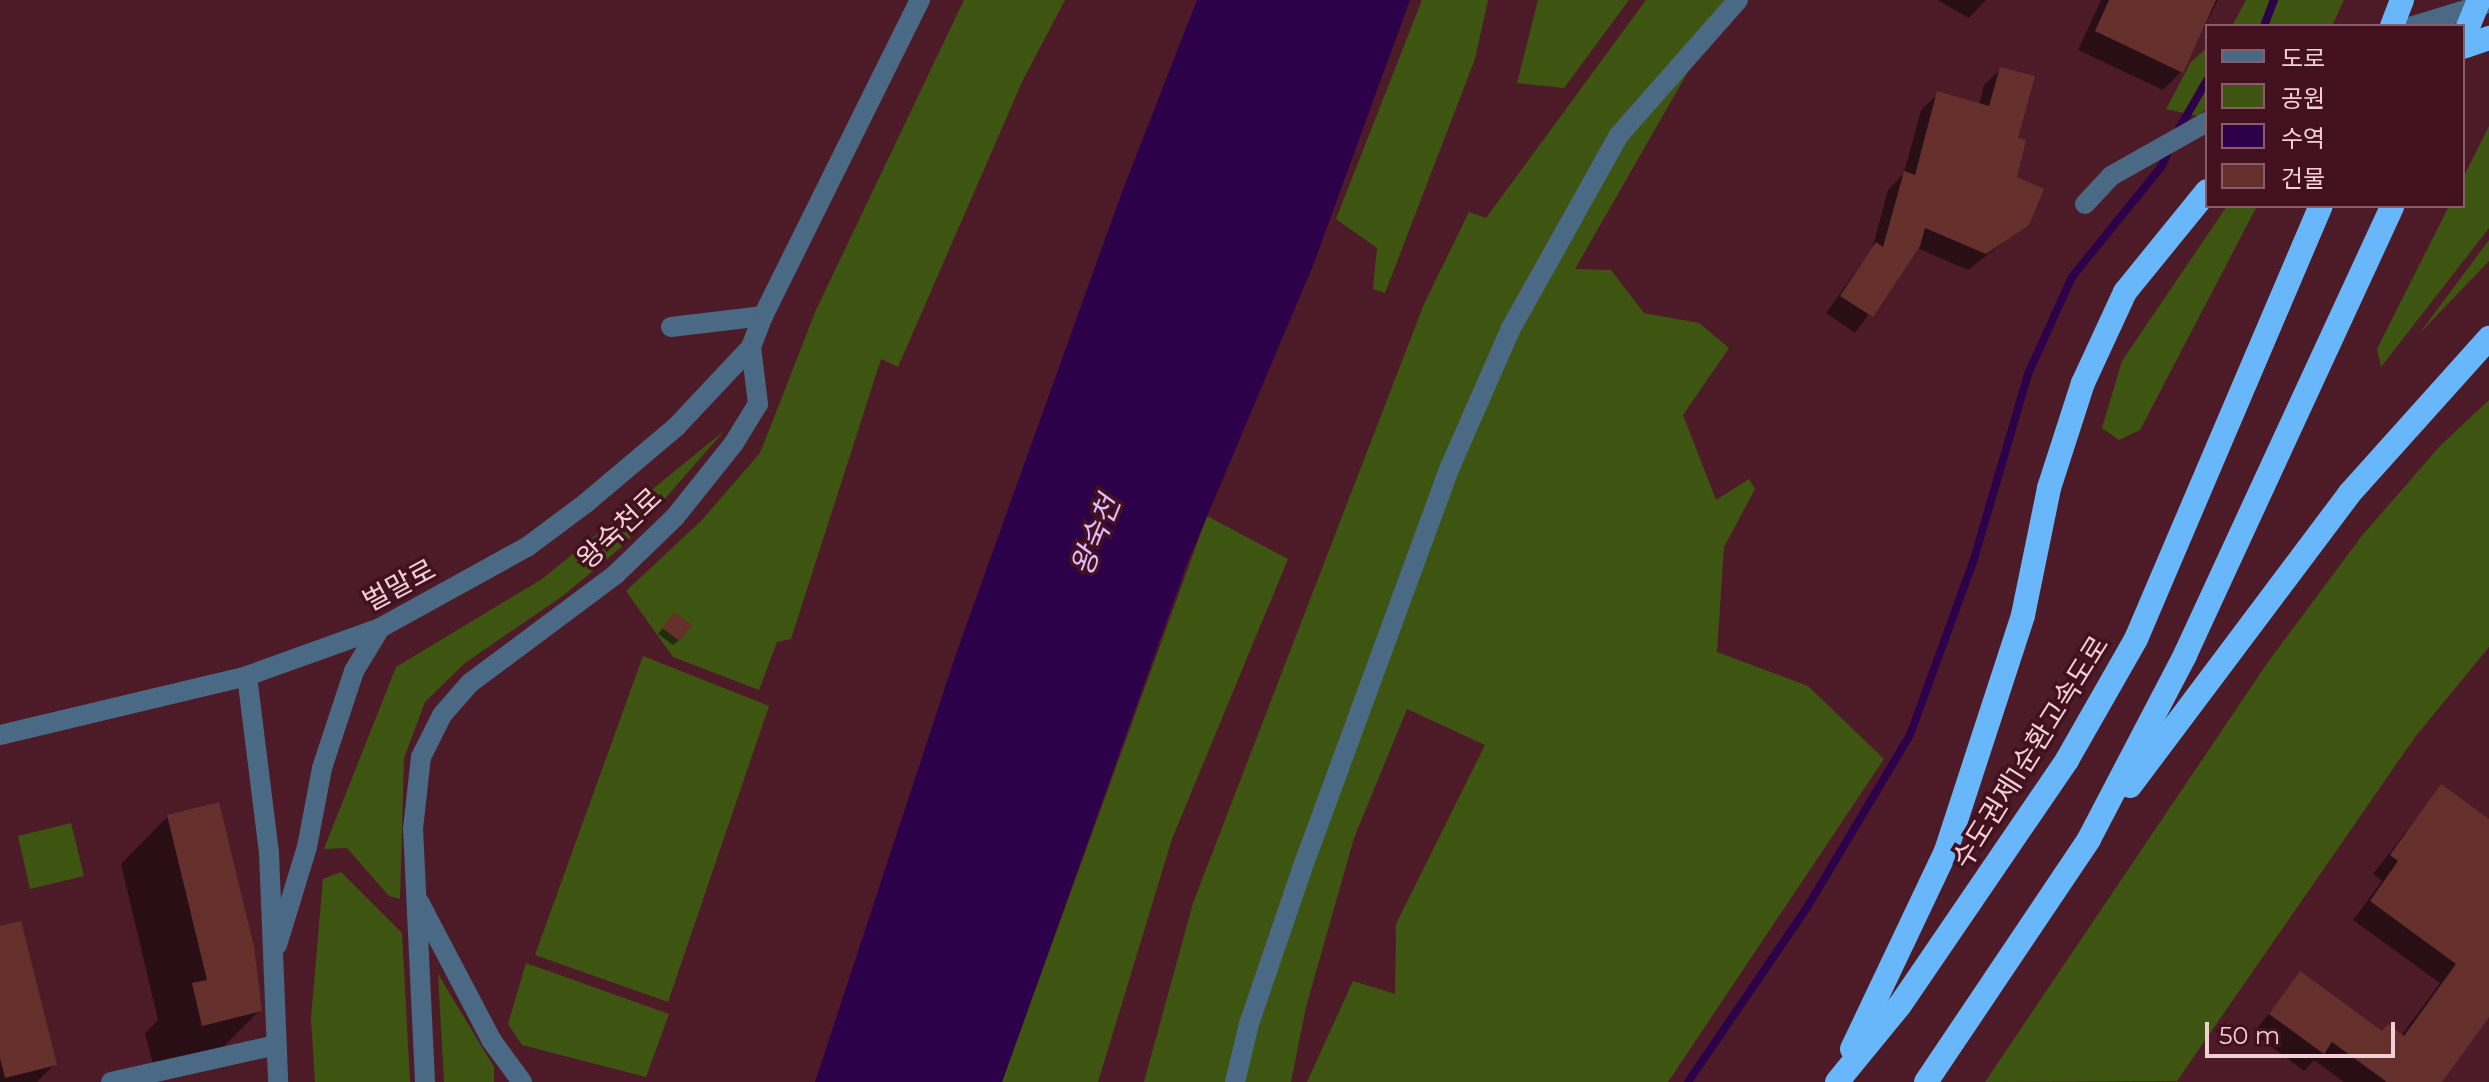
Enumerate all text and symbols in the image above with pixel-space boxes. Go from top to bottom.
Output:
legend [2205,24,2465,208]
text: 도로 [2281,44,2325,73]
text: 공원 [2281,84,2325,113]
text: 수역 [2281,124,2325,153]
text: 건물 [2281,164,2325,193]
street label: 왕숙천로 [570,481,668,575]
water label: 왕숙천 [1064,491,1128,581]
street label: 벌말로 [357,552,441,618]
street label: 수도권제1순환고속도로 [1945,630,2115,874]
scale bar [2209,1006,2399,1056]
text: 50 m [2219,1021,2280,1050]

